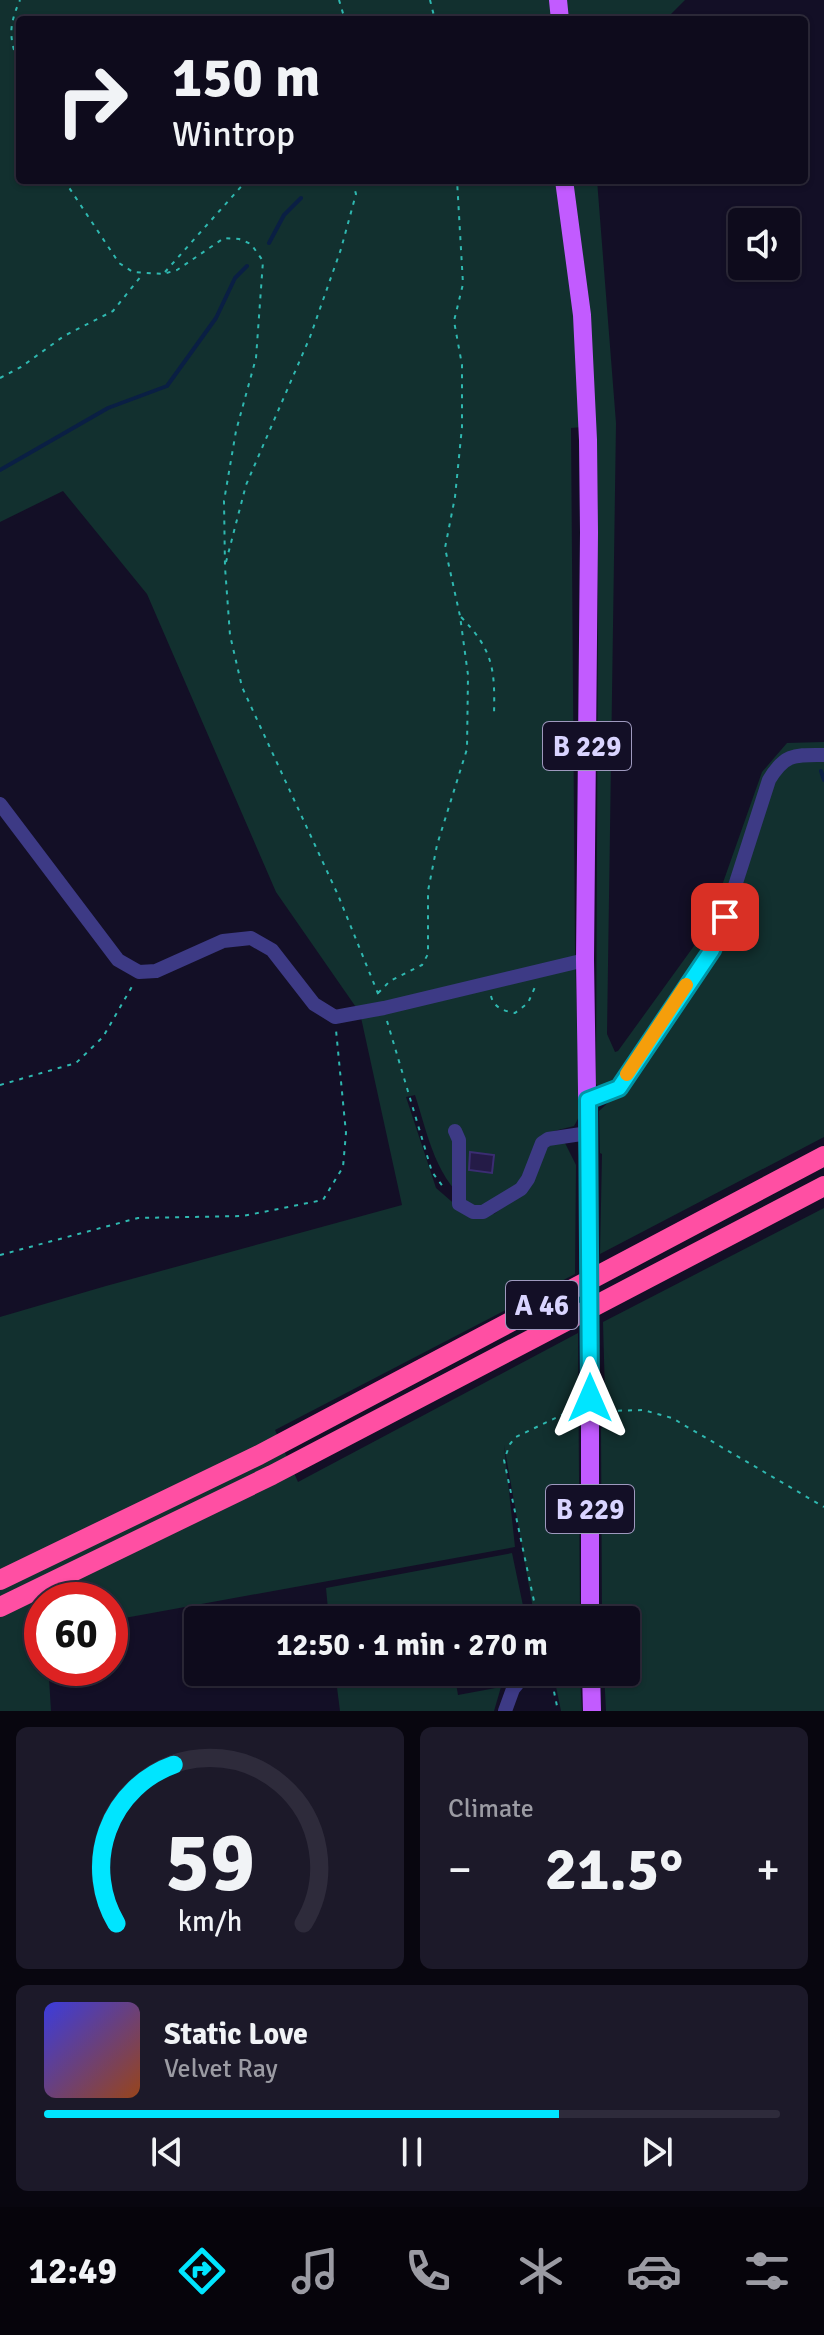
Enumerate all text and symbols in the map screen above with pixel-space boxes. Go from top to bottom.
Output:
text: 150 m [172,43,320,112]
icon: right [40,48,144,152]
text: Wintrop [172,112,295,157]
map controls [728,208,800,280]
button: sound [728,208,800,280]
road number: B 229 [543,722,631,770]
pin [691,883,759,951]
icon: arrive [703,895,747,939]
road number: A 46 [506,1281,578,1329]
position arrow [548,1356,632,1440]
road number: B 229 [546,1485,634,1533]
speed limit sign: 60 [24,1582,128,1686]
text: 12:50 · 1 min · 270 m [276,1627,548,1664]
text: Climate [448,1793,534,1825]
text: 59 [165,1812,255,1914]
text: 21.5° [545,1833,683,1907]
text: − [448,1843,472,1897]
text: + [756,1843,780,1897]
text: km/h [178,1904,242,1939]
text: Static Love [164,2016,308,2053]
text: Velvet Ray [164,2053,278,2085]
icon: previous [145,2130,189,2174]
icon: pause [390,2130,434,2174]
icon: next [635,2130,679,2174]
icon: directions [174,2243,230,2299]
icon: music [287,2243,343,2299]
icon: phone [400,2243,456,2299]
icon: climate [513,2243,569,2299]
icon: car [626,2243,682,2299]
icon: filters [739,2243,795,2299]
text: 12:49 [29,2249,117,2294]

